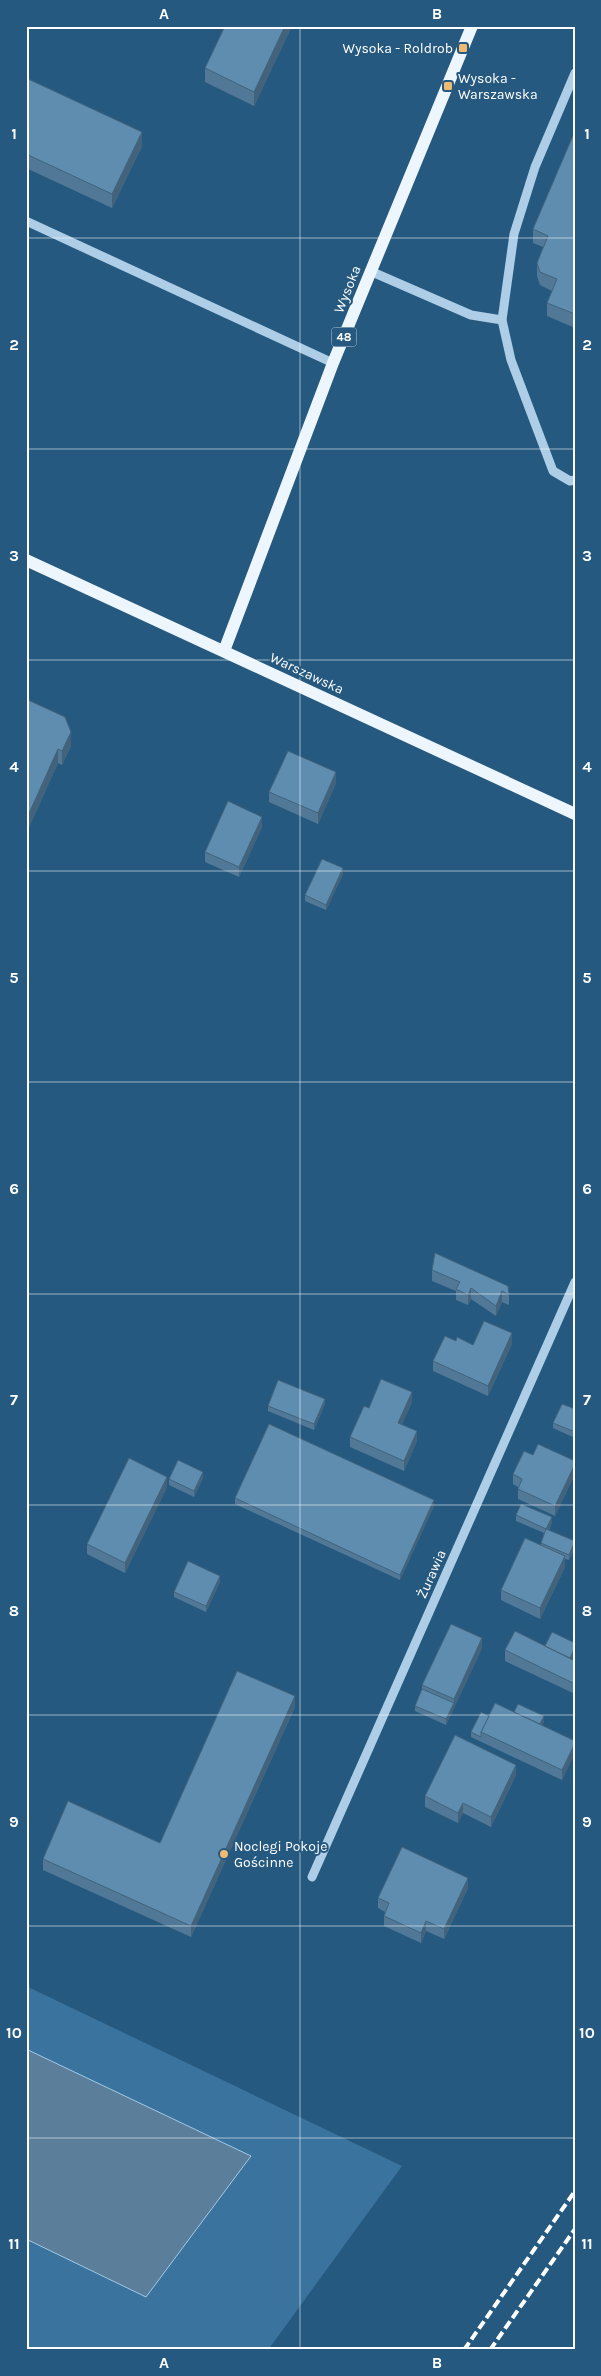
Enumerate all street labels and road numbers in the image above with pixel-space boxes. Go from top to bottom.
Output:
street label: Wysoka [330,263,365,315]
road number: 48 [332,328,356,347]
street label: Warszawska [267,649,346,698]
street label: Żurawia [413,1547,450,1601]

